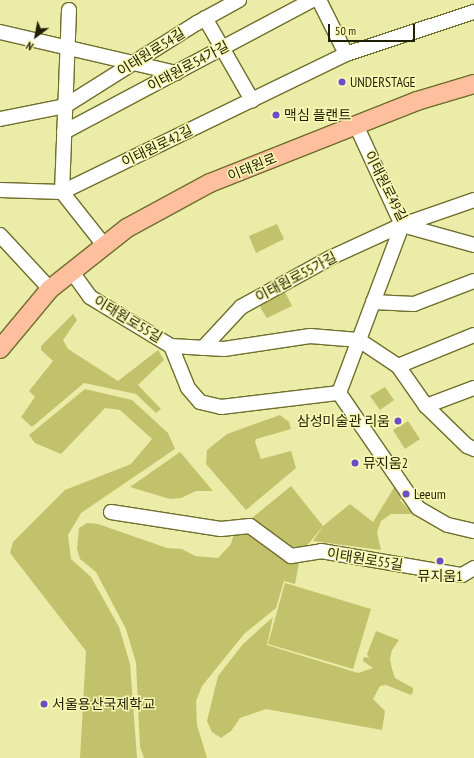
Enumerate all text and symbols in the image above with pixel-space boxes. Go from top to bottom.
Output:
north arrow [16,16,56,56]
scale bar [330,16,417,42]
text: 50 m [335,23,356,38]
street label: 이태원로54길 [114,24,188,80]
street label: 이태원로54가길 [144,37,232,95]
text: N [23,39,36,54]
place label: UNDERSTAGE [350,74,416,90]
marker: UNDERSTAGE [337,77,347,87]
place label: 맥심 플랜트 [284,107,351,123]
marker: 맥심 플랜트 [271,110,281,120]
street label: 이태원로42길 [119,122,195,170]
street label: 이태원로49길 [361,148,411,224]
street label: 이태원로 [225,150,279,184]
street label: 이태원로55가길 [252,248,340,306]
street label: 이태원로55길 [91,292,165,346]
place label: 삼성미술관 리움 [297,413,390,429]
marker: 삼성미술관 리움 [393,416,403,426]
place label: 뮤지움2 [363,455,408,471]
marker: 뮤지움2 [350,458,360,468]
place label: Leeum [414,486,446,502]
marker: Leeum [401,489,411,499]
street label: 이태원로55길 [326,545,404,573]
marker: 뮤지움1 [435,556,445,566]
place label: 뮤지움1 [418,568,462,584]
place label: 서울용산국제학교 [52,696,155,712]
marker: 서울용산국제학교 [39,699,49,709]

